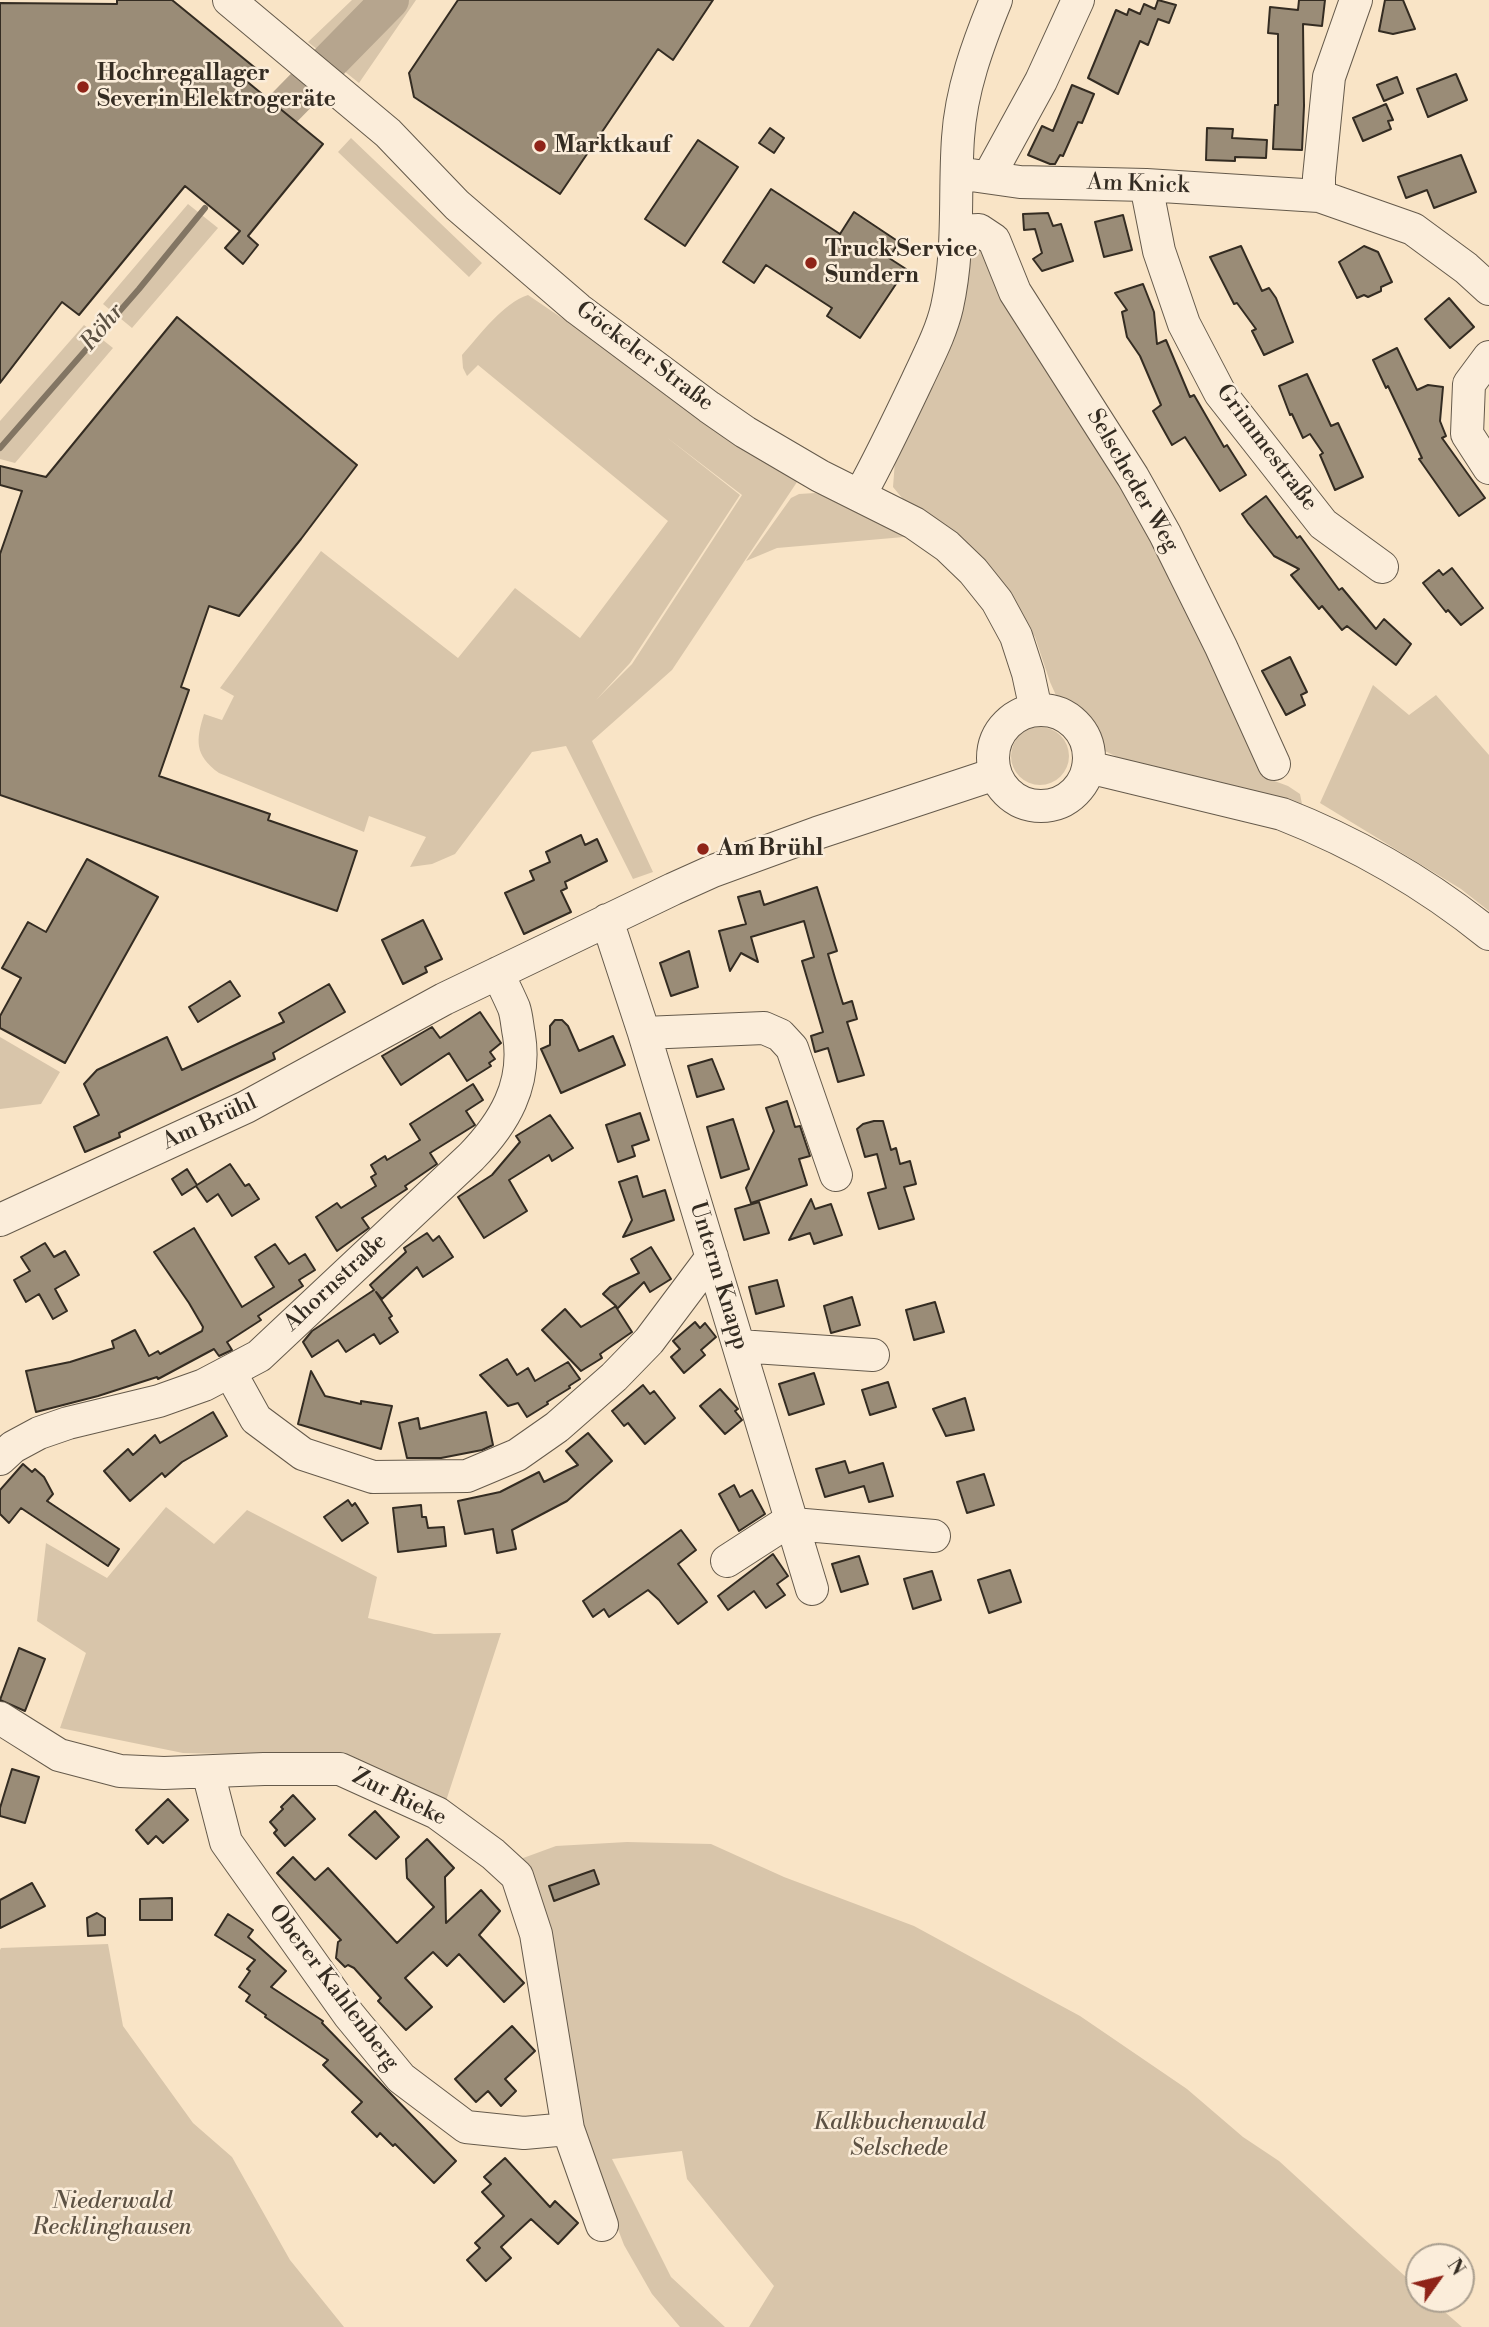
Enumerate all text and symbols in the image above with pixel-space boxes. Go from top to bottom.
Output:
place label: Hochregallager Severin Elektrogeräte [97,60,336,114]
marker: Hochregallager Severin Elektrogeräte [75,79,91,95]
place label: Marktkauf [554,132,670,160]
marker: Marktkauf [532,138,548,154]
street label: Am Knick [1086,169,1190,201]
place label: Truck Service Sundern [825,236,977,290]
marker: Truck Service Sundern [803,255,819,271]
street label: Göckeler Straße [570,296,718,418]
water label: Röhr [75,298,131,358]
street label: Grimmestraße [1209,379,1323,517]
street label: Selscheder Weg [1080,405,1184,557]
place label: Am Brühl [717,835,823,863]
marker: Am Brühl [695,841,711,857]
street label: Am Brühl [158,1089,262,1157]
street label: Unterm Knapp [682,1198,754,1354]
street label: Ahornstraße [279,1228,393,1338]
street label: Zur Rieke [347,1763,451,1833]
street label: Oberer Kahlenberg [262,1900,404,2076]
park label: Kalkbuchenwald Selschede [813,2109,985,2163]
park label: Niederwald Recklinghausen [32,2188,192,2242]
north arrow [1405,2243,1475,2313]
text: N [1442,2254,1470,2280]

